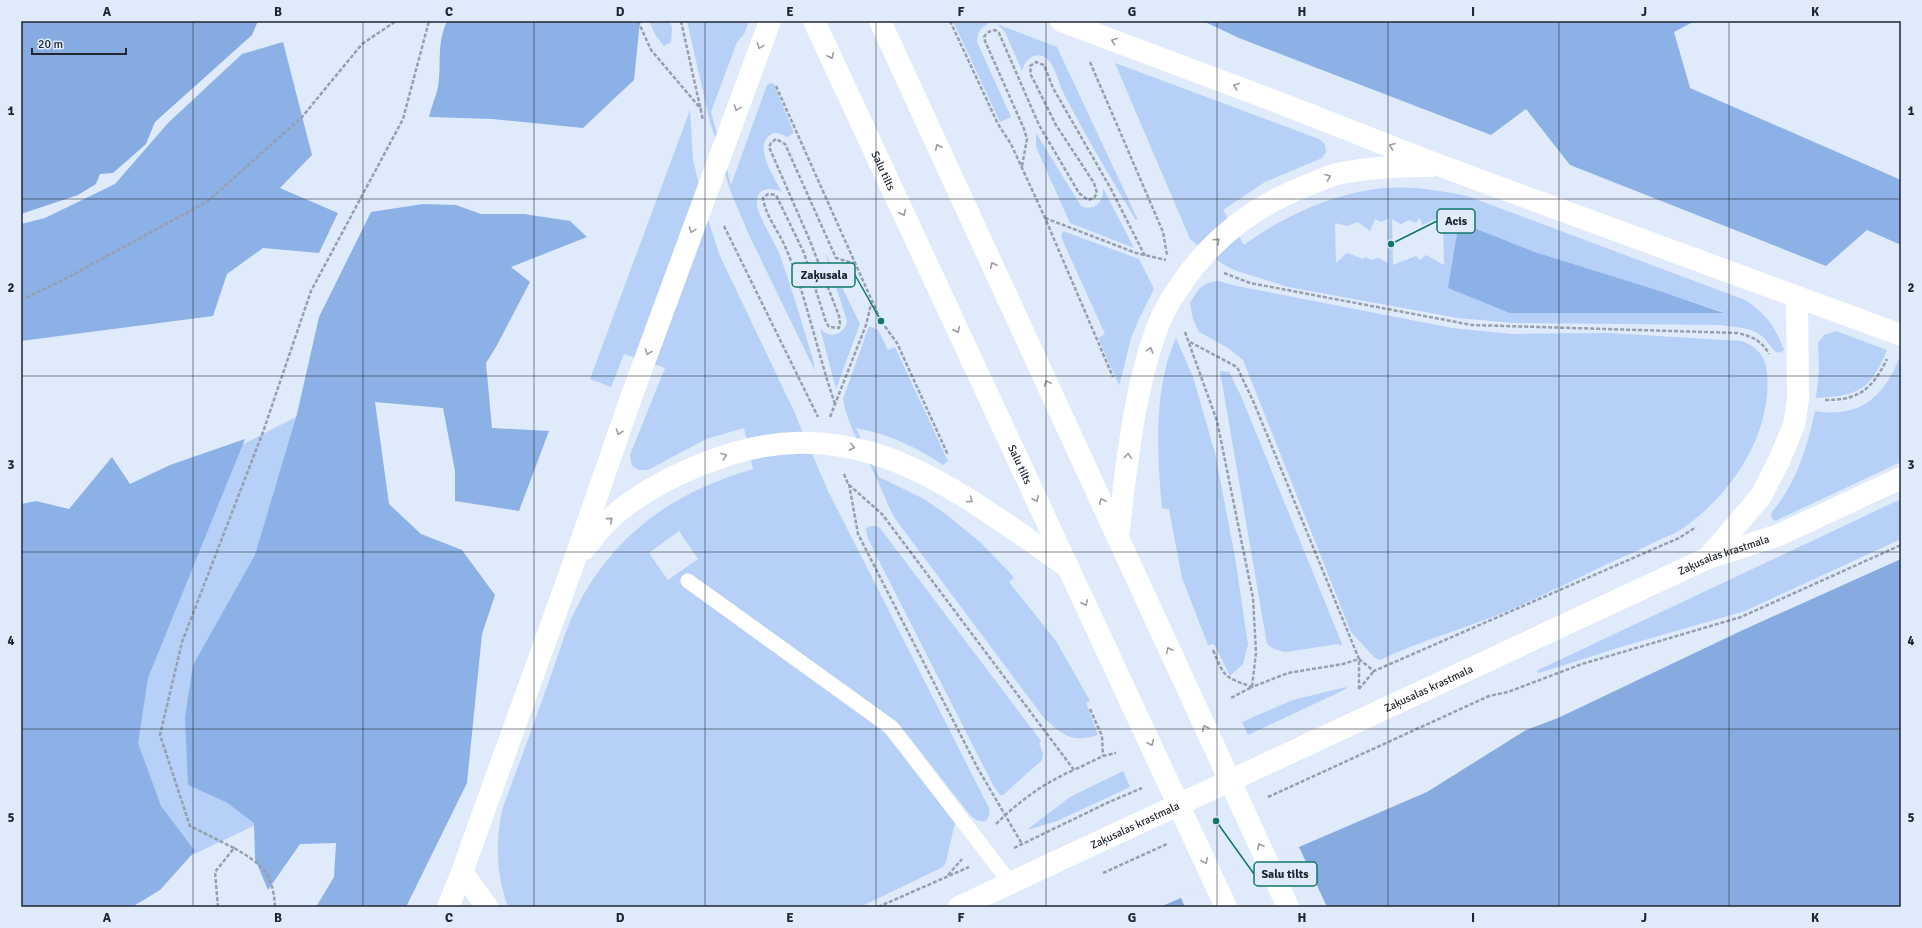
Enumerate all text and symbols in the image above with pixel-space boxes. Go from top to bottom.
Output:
text: A [103,4,112,20]
text: B [274,4,282,20]
text: C [445,4,453,20]
text: D [616,4,625,20]
text: E [786,4,794,20]
text: F [958,4,965,20]
text: G [1128,4,1136,20]
text: H [1298,4,1306,20]
text: I [1471,4,1475,20]
text: J [1641,4,1647,20]
text: K [1811,4,1819,20]
scale bar [32,30,126,56]
text: 20 m [38,37,63,52]
one-way arrow [1111,37,1118,45]
one-way arrow [757,43,765,50]
one-way arrow [826,52,834,60]
one-way arrow [1232,83,1239,91]
text: 1 [7,103,15,119]
text: 1 [1907,103,1915,119]
one-way arrow [734,105,742,112]
one-way arrow [1388,143,1395,151]
one-way arrow [935,144,943,151]
street label: Salu tilts [868,149,898,193]
one-way arrow [1325,174,1332,182]
one-way arrow [898,208,906,216]
callout: Acis [1437,209,1475,233]
text: Acis [1445,214,1468,229]
one-way arrow [689,227,697,234]
one-way arrow [1212,238,1220,245]
one-way arrow [990,262,998,269]
callout: Zaķusala [792,263,855,287]
text: Zaķusala [800,268,848,283]
text: 2 [7,280,15,296]
text: 2 [1907,280,1915,296]
one-way arrow [952,326,960,334]
one-way arrow [1145,347,1154,354]
one-way arrow [644,349,652,356]
one-way arrow [1044,380,1052,387]
one-way arrow [615,428,624,435]
one-way arrow [848,442,855,451]
street label: Salu tilts [1005,443,1035,487]
one-way arrow [720,452,727,460]
one-way arrow [1123,453,1132,459]
text: 3 [7,457,15,473]
text: 3 [1907,457,1915,473]
one-way arrow [1031,495,1039,502]
one-way arrow [966,496,973,503]
one-way arrow [1099,498,1107,505]
one-way arrow [606,517,613,524]
street label: Zaķusalas krastmala [1676,532,1771,578]
one-way arrow [1080,599,1088,607]
text: 4 [7,633,15,649]
text: 4 [1907,633,1915,649]
one-way arrow [1166,647,1174,654]
street label: Zaķusalas krastmala [1382,662,1476,715]
one-way arrow [1202,725,1210,732]
one-way arrow [1146,740,1154,747]
street label: Zaķusalas krastmala [1089,799,1182,852]
text: 5 [7,810,15,826]
text: 5 [1907,810,1915,826]
one-way arrow [1257,843,1265,851]
one-way arrow [1200,857,1208,865]
callout: Salu tilts [1254,862,1317,886]
text: Salu tilts [1261,867,1309,882]
text: A [103,910,112,926]
text: B [274,910,282,926]
text: C [445,910,453,926]
text: D [616,910,625,926]
text: E [786,910,794,926]
text: F [958,910,965,926]
text: G [1128,910,1136,926]
text: H [1298,910,1306,926]
text: I [1471,910,1475,926]
text: J [1641,910,1647,926]
text: K [1811,910,1819,926]

